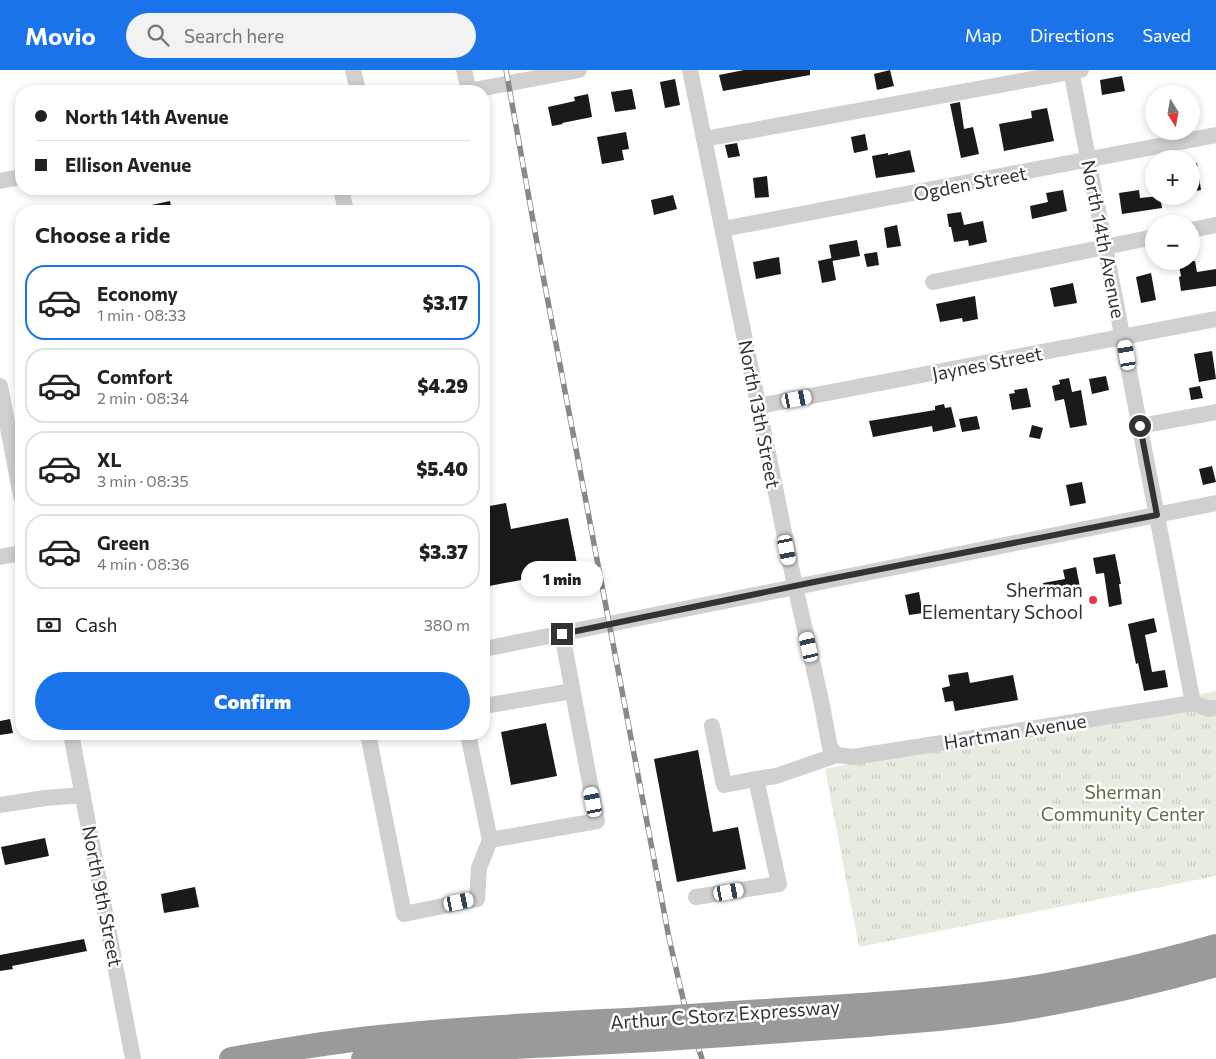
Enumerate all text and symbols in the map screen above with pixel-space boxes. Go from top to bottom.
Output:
search box [126,13,476,58]
text: Movio [25,21,96,50]
icon: search [144,21,172,49]
text: Search here [184,24,284,47]
text: Map [965,24,1002,46]
text: Directions [1030,24,1114,46]
text: Saved [1142,24,1191,46]
north arrow [1145,85,1200,140]
map controls [1145,85,1200,270]
text: North 14th Avenue [65,105,228,128]
button: + [1145,150,1200,205]
text: Ellison Avenue [65,153,191,176]
street label: North 14th Avenue [1077,158,1131,320]
street label: Ogden Street [911,161,1029,205]
button: − [1145,215,1200,270]
text: Choose a ride [35,221,170,248]
icon: car [37,280,82,325]
text: Economy [97,282,178,305]
text: $3.17 [422,291,468,314]
text: 1 min · 08:33 [97,305,186,324]
street label: North 13th Street [734,338,786,490]
car [1117,339,1136,371]
street label: Jaynes Street [930,341,1044,385]
icon: car [37,363,82,408]
text: Comfort [97,365,173,388]
text: $4.29 [417,374,468,397]
text: 2 min · 08:34 [97,388,189,407]
car [780,389,813,409]
route start [1129,415,1151,437]
icon: car [37,446,82,491]
text: XL [97,448,122,471]
text: $5.40 [416,457,468,480]
text: 3 min · 08:35 [97,471,189,490]
icon: car [37,529,82,574]
text: Green [97,531,149,554]
car [776,534,797,566]
text: $3.37 [419,540,468,563]
text: 4 min · 08:36 [97,554,190,573]
callout: 1 min [521,562,603,596]
text: 1 min [543,569,581,588]
place label: Sherman Elementary School [922,578,1083,623]
marker: Sherman Elementary School [1087,594,1099,606]
icon: cash [35,611,63,639]
text: Cash [75,613,117,636]
text: 380 m [424,615,470,634]
route end [551,623,573,645]
car [798,631,819,663]
button: Confirm [35,672,470,730]
street label: Hartman Avenue [942,708,1088,754]
park label: Sherman Community Center [1041,780,1206,825]
car [582,786,603,818]
street label: North 9th Street [78,824,128,969]
car [712,882,745,902]
car [442,892,475,912]
street label: Arthur C Storz Expressway [609,994,841,1033]

